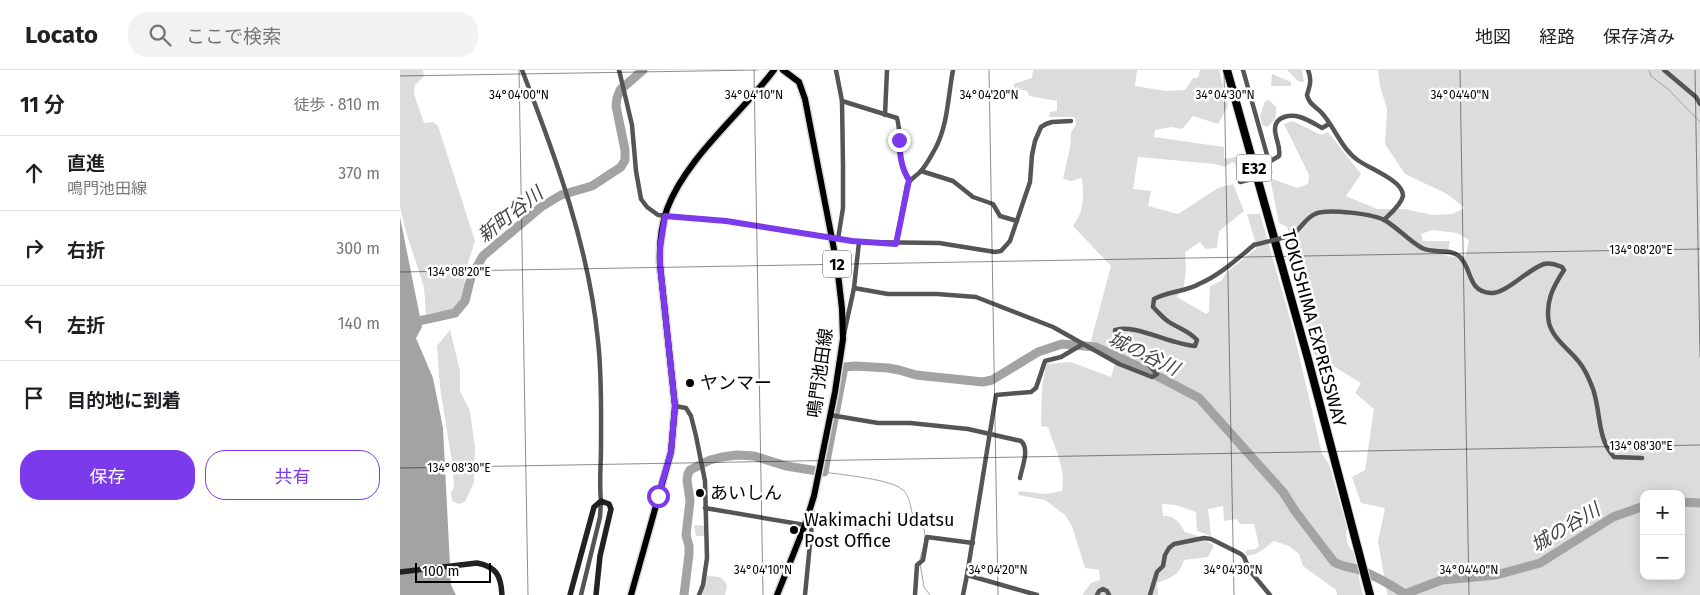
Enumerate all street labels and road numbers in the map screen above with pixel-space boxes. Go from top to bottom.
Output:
road number: E32 [1236,155,1272,182]
street label: TOKUSHIMA EXPRESSWAY [1277,227,1351,429]
road number: 12 [823,250,851,278]
street label: 鳴門池田線 [803,327,837,419]

